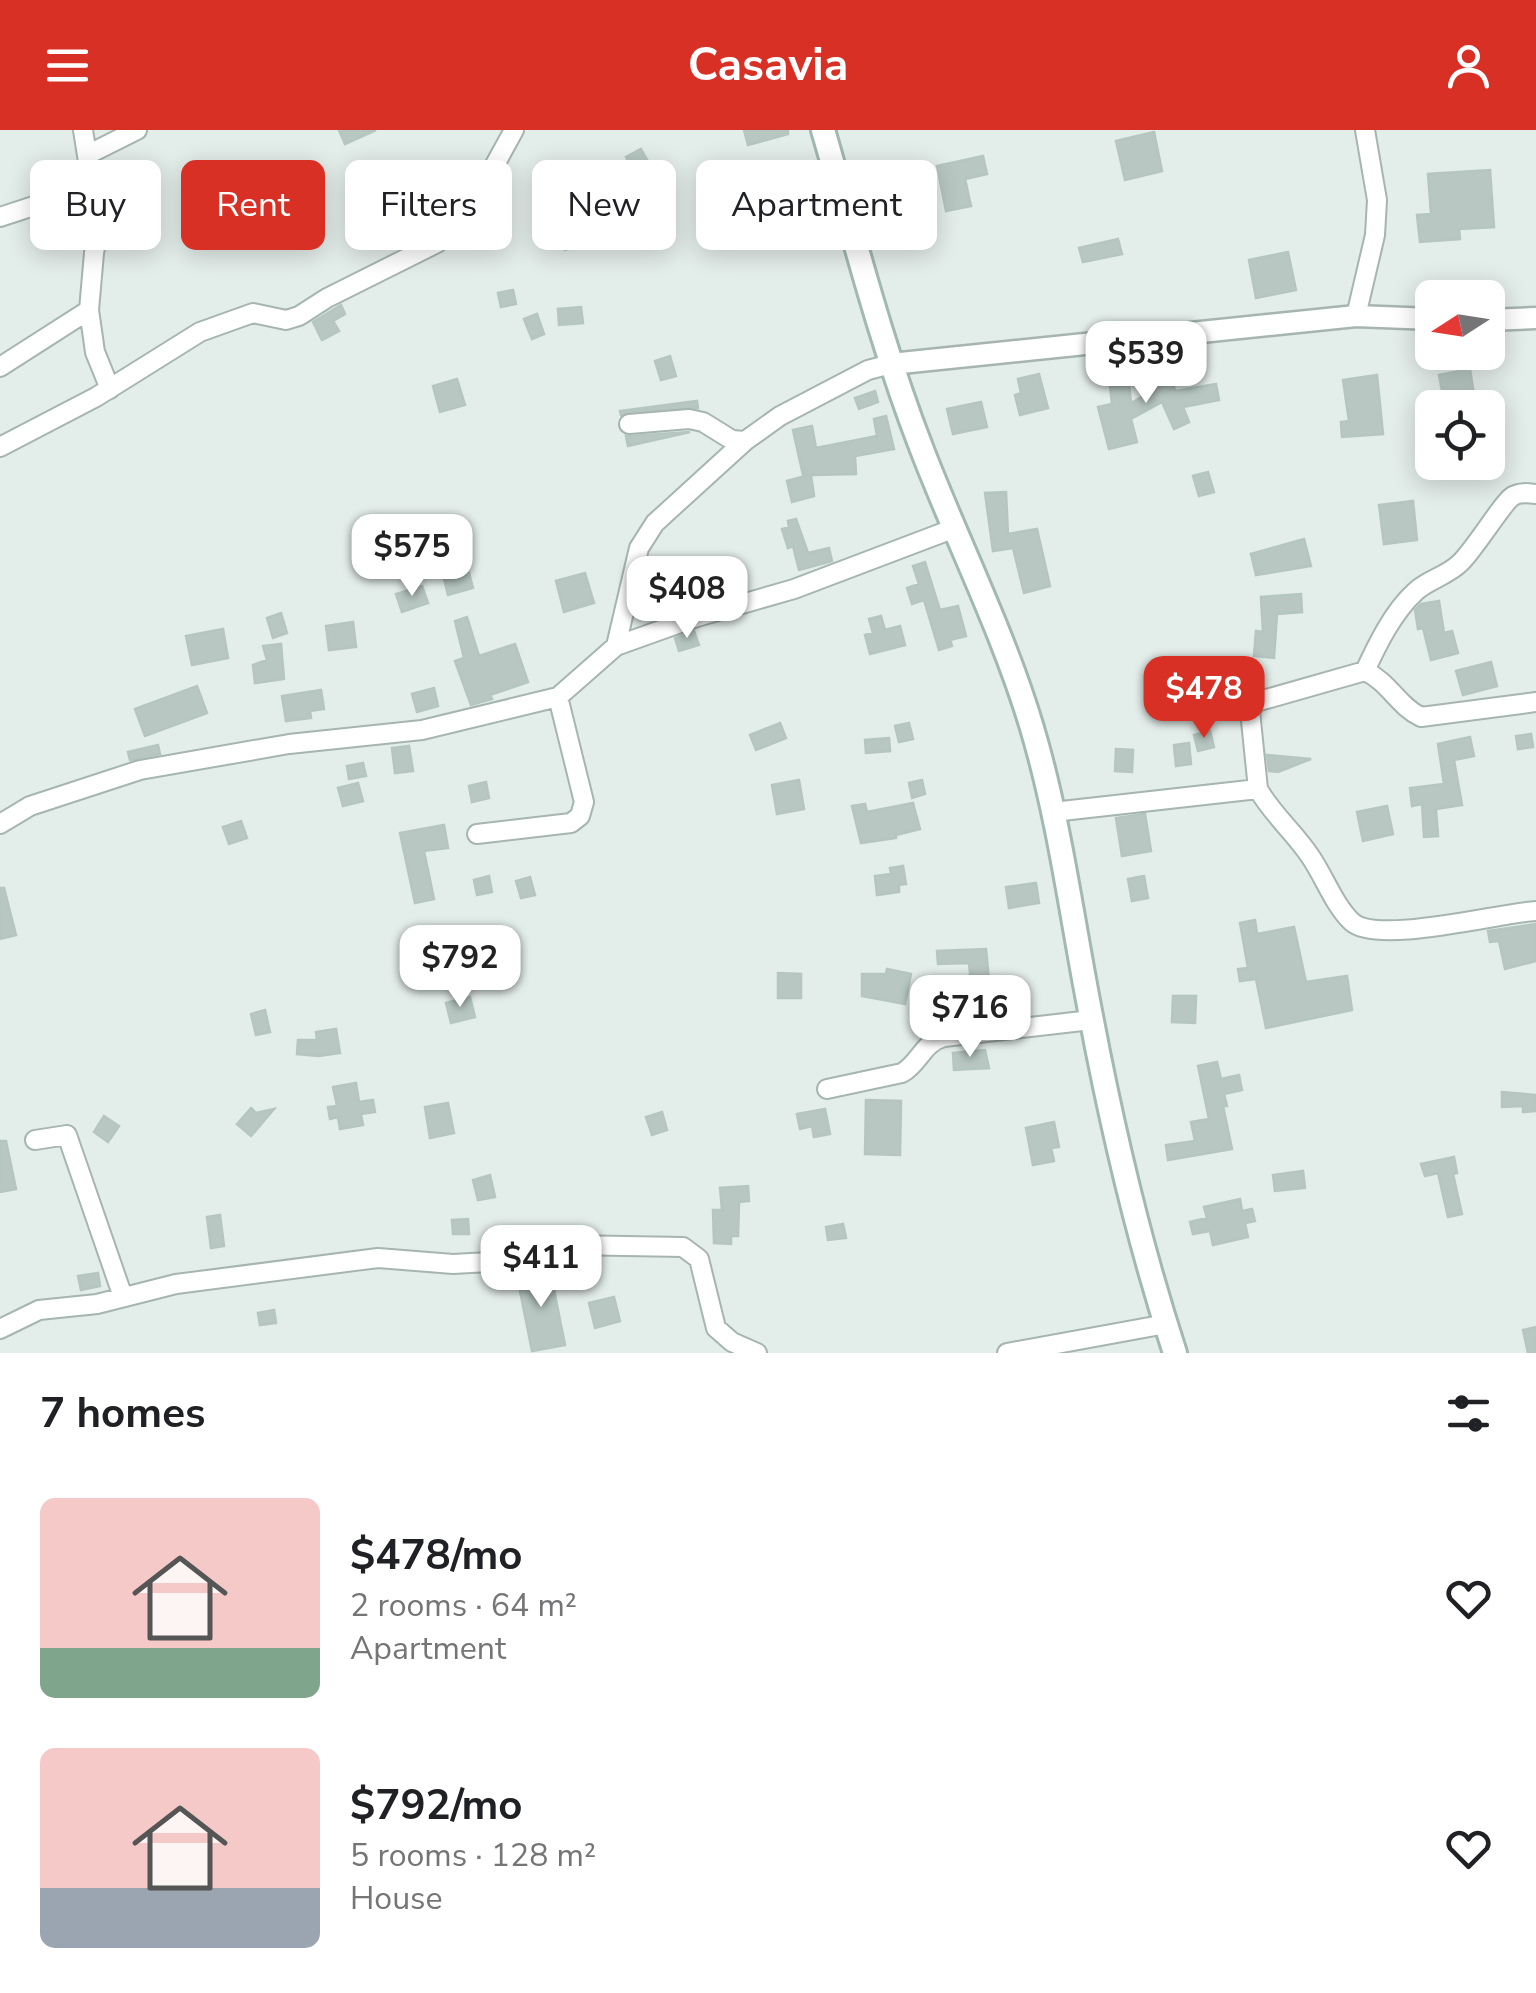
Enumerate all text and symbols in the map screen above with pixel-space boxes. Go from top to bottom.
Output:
text: Casavia [688,35,848,96]
icon: menu [40,38,95,93]
icon: person [1441,38,1496,93]
chip: Buy [30,160,161,250]
chip: Rent [181,160,325,250]
chip: Filters [345,160,512,250]
chip: New [532,160,676,250]
chip: Apartment [696,160,937,250]
north arrow [1415,280,1505,370]
map controls [1415,280,1505,480]
pin: $539 [1087,321,1205,406]
text: $539 [1108,332,1184,375]
button: locate [1415,390,1505,480]
pin: $575 [353,514,471,599]
text: $575 [374,525,450,568]
pin: $408 [628,556,746,641]
text: $408 [649,567,725,610]
pin: $478 [1145,656,1263,741]
text: $478 [1166,667,1242,710]
pin: $792 [401,925,519,1010]
text: $792 [422,936,498,979]
pin: $716 [911,975,1029,1060]
text: $716 [932,986,1008,1029]
pin: $411 [482,1225,600,1310]
text: $411 [503,1236,579,1279]
text: 7 homes [40,1385,205,1442]
icon: filters [1441,1386,1496,1441]
text: $478/mo [350,1527,522,1584]
icon: home [120,1538,240,1658]
icon: heart [1441,1571,1496,1626]
text: 2 rooms · 64 m² [350,1584,577,1627]
text: Apartment [350,1627,506,1670]
text: $792/mo [350,1777,522,1834]
icon: home [120,1788,240,1908]
icon: heart [1441,1821,1496,1876]
text: 5 rooms · 128 m² [350,1834,596,1877]
text: House [350,1877,443,1920]

